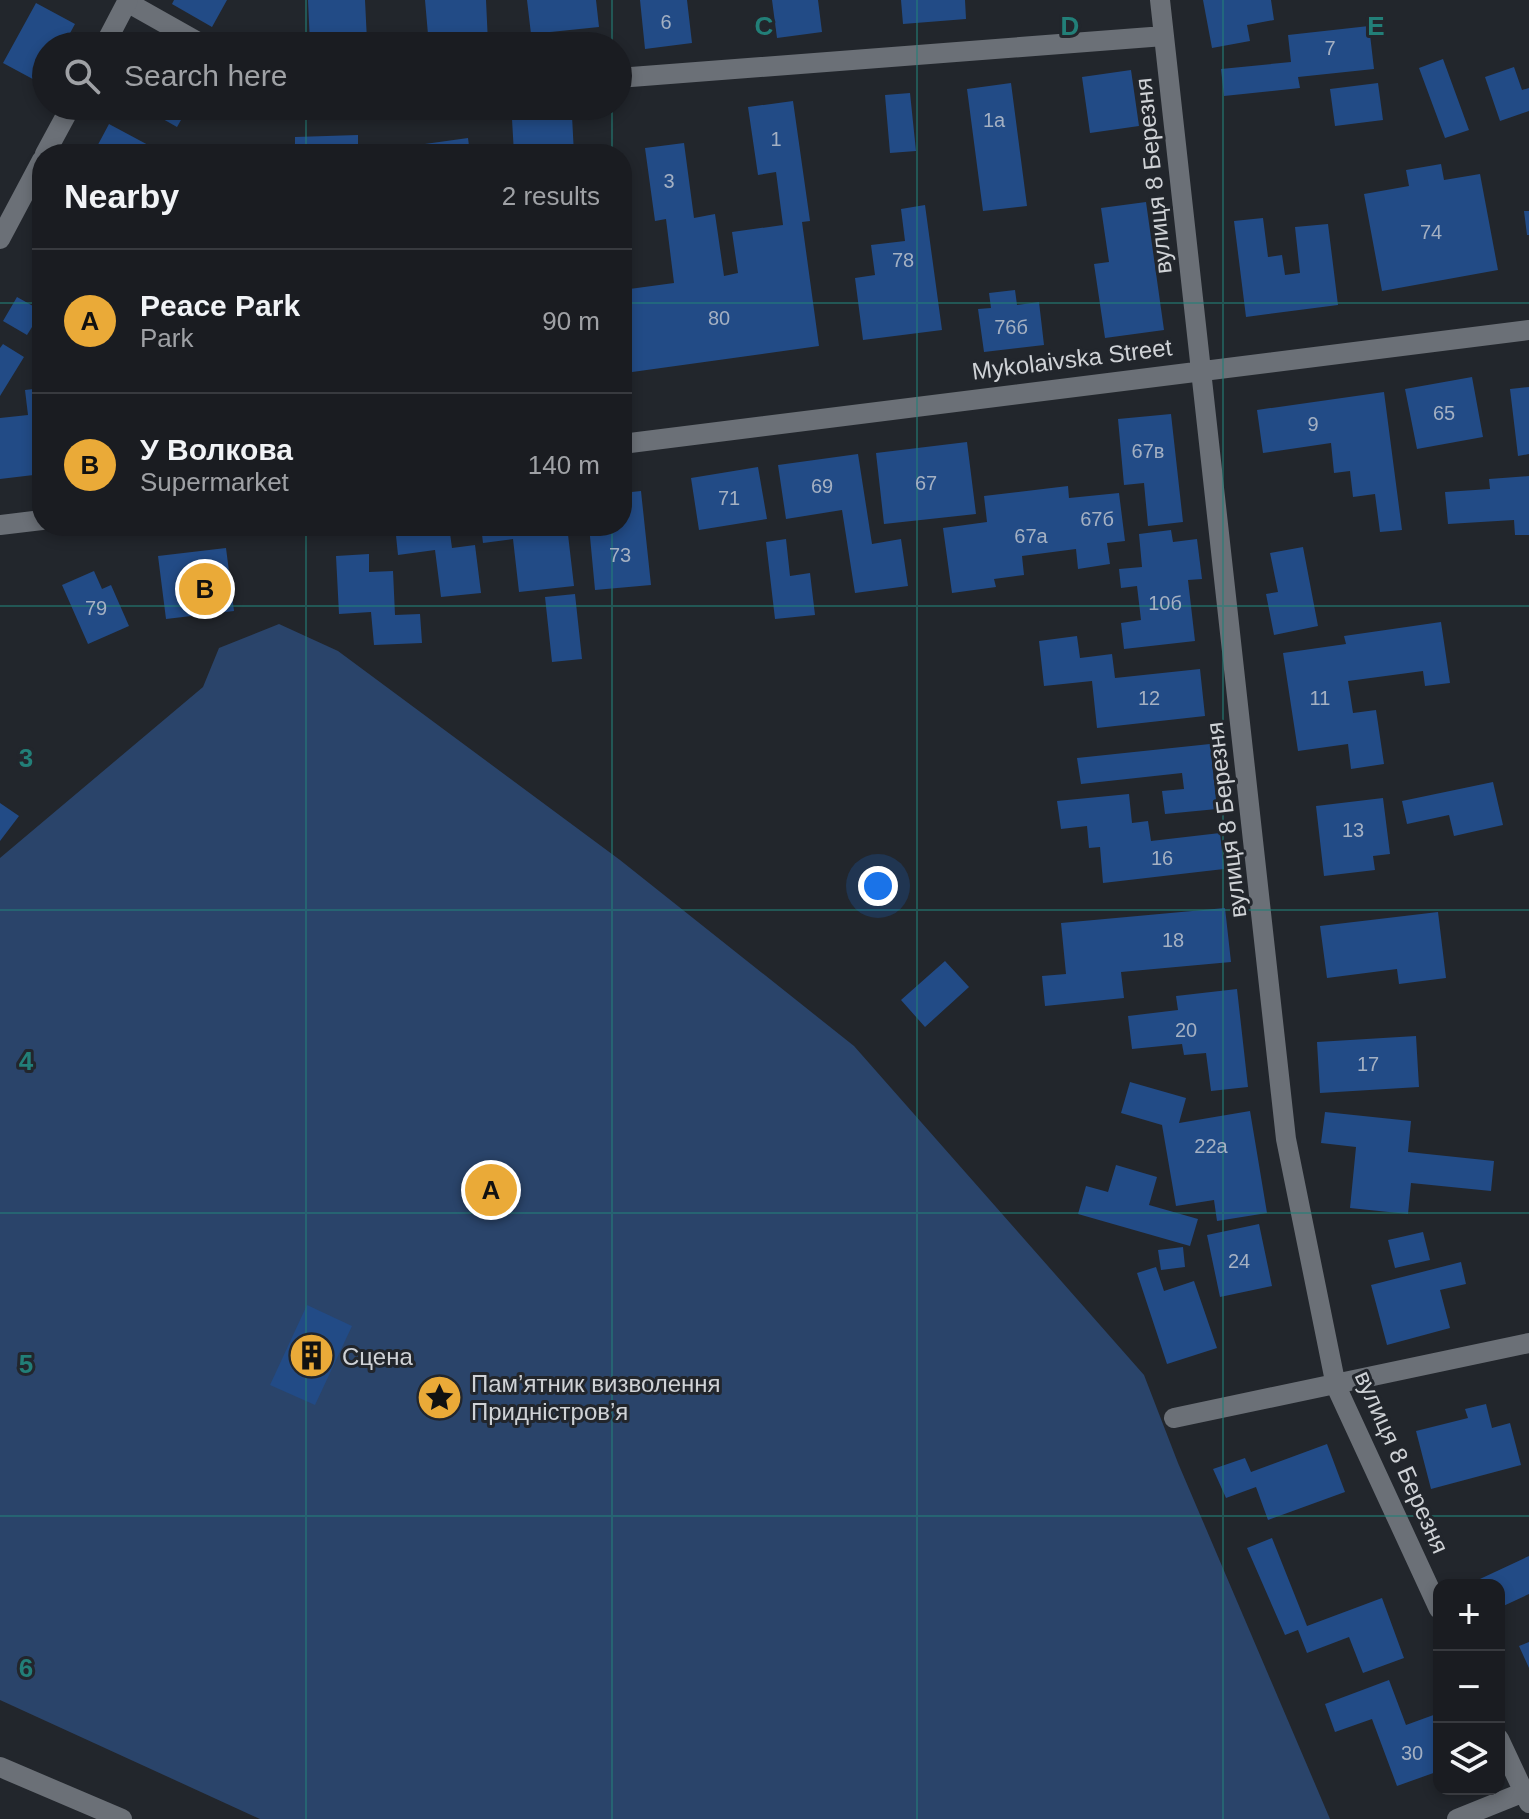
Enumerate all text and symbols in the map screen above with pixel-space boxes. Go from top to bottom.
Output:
house number: 6 [660,11,672,33]
text: C [755,11,774,41]
text: D [1061,11,1079,41]
text: E [1367,11,1385,41]
search box [32,32,632,120]
house number: 7 [1324,37,1336,59]
icon: search [60,54,104,98]
text: Search here [124,59,287,92]
street label: вулиця 8 Березня [1129,77,1177,275]
house number: 1а [983,109,1006,131]
house number: 1 [770,128,782,150]
house number: 3 [663,170,675,192]
text: Nearby [64,177,179,215]
text: 2 results [502,181,600,211]
house number: 74 [1420,221,1442,243]
house number: 78 [892,249,914,271]
text: Peace Park [140,289,300,322]
text: A [81,306,99,336]
text: 90 m [542,306,600,336]
house number: 80 [708,307,730,329]
house number: 76б [994,316,1028,338]
text: Park [140,323,193,353]
street label: Mykolaivska Street [970,333,1174,385]
house number: 65 [1433,402,1455,424]
house number: 9 [1307,413,1319,435]
text: У Волкова [140,433,293,466]
house number: 67в [1132,440,1164,462]
text: B [81,450,99,480]
text: 140 m [528,450,600,480]
text: Supermarket [140,467,289,497]
house number: 67 [915,472,937,494]
house number: 69 [811,475,833,497]
house number: 71 [718,487,740,509]
house number: 67б [1080,508,1114,530]
house number: 67а [1014,525,1049,547]
house number: 73 [609,544,631,566]
pin: B [179,559,231,619]
house number: 10б [1148,592,1182,614]
house number: 79 [85,597,107,619]
house number: 12 [1138,687,1160,709]
house number: 11 [1310,687,1330,709]
street label: вулиця 8 Березня [1201,721,1251,919]
text: 3 [19,743,33,773]
house number: 13 [1342,819,1364,841]
house number: 16 [1151,847,1173,869]
your location [858,866,898,906]
house number: 18 [1162,929,1184,951]
house number: 20 [1175,1019,1197,1041]
text: 4 [19,1046,34,1076]
house number: 17 [1357,1053,1379,1075]
house number: 22а [1194,1135,1229,1157]
pin: A [465,1160,517,1220]
house number: 24 [1228,1250,1250,1272]
building icon: Сцена [287,1332,335,1380]
place label: Сцена [342,1343,413,1370]
text: 5 [19,1349,33,1379]
street label: вулиця 8 Березня [1350,1366,1454,1558]
place label: Пам’ятник визволення Придністров’я [471,1370,721,1425]
place icon: Пам’ятник визволення Придністров’я [416,1373,464,1421]
map controls [1433,1579,1505,1795]
button: + [1433,1579,1505,1651]
button: − [1433,1651,1505,1723]
text: 6 [19,1653,33,1683]
button: layers [1433,1723,1505,1795]
house number: 30 [1401,1742,1423,1764]

